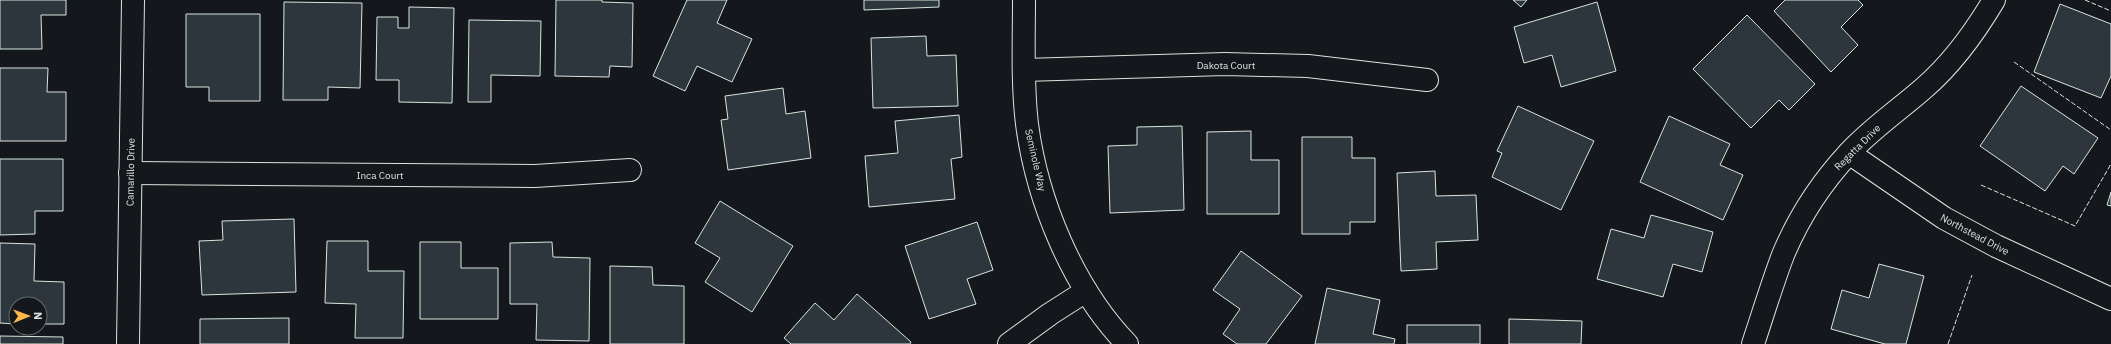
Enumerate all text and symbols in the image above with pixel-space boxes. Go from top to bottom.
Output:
street label: Dakota Court [1197,59,1256,72]
street label: Regatta Drive [1831,121,1884,173]
street label: Seminole Way [1022,128,1049,193]
street label: Camarillo Drive [123,137,138,206]
street label: Inca Court [356,169,404,182]
street label: Northstead Drive [1938,211,2012,258]
north arrow [8,296,48,336]
text: N [31,312,45,320]

